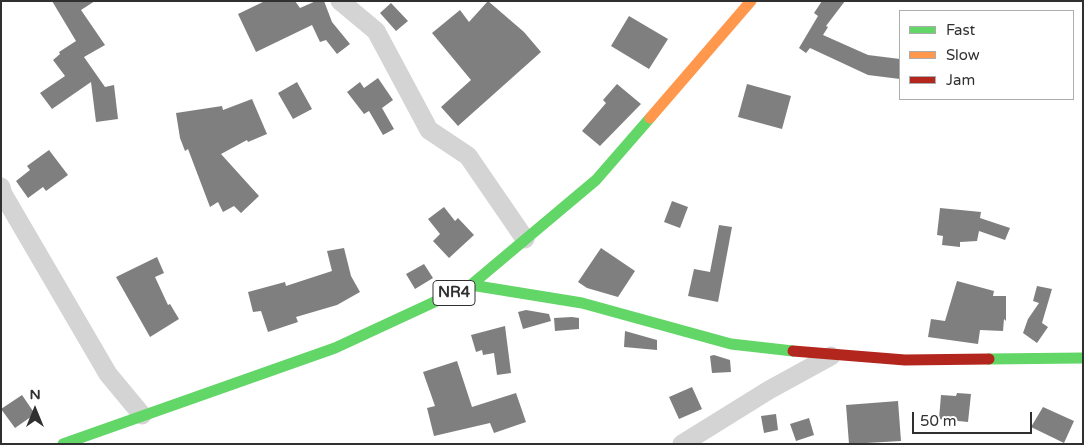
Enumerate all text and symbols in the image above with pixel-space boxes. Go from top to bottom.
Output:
legend [899,10,1074,100]
text: Fast [946,21,975,39]
text: Slow [946,46,980,64]
text: Jam [946,71,975,89]
road number: NR4 [433,280,475,306]
north arrow [10,385,60,435]
text: N [29,386,41,403]
scale bar [914,402,1034,434]
text: 50 m [920,412,957,430]

